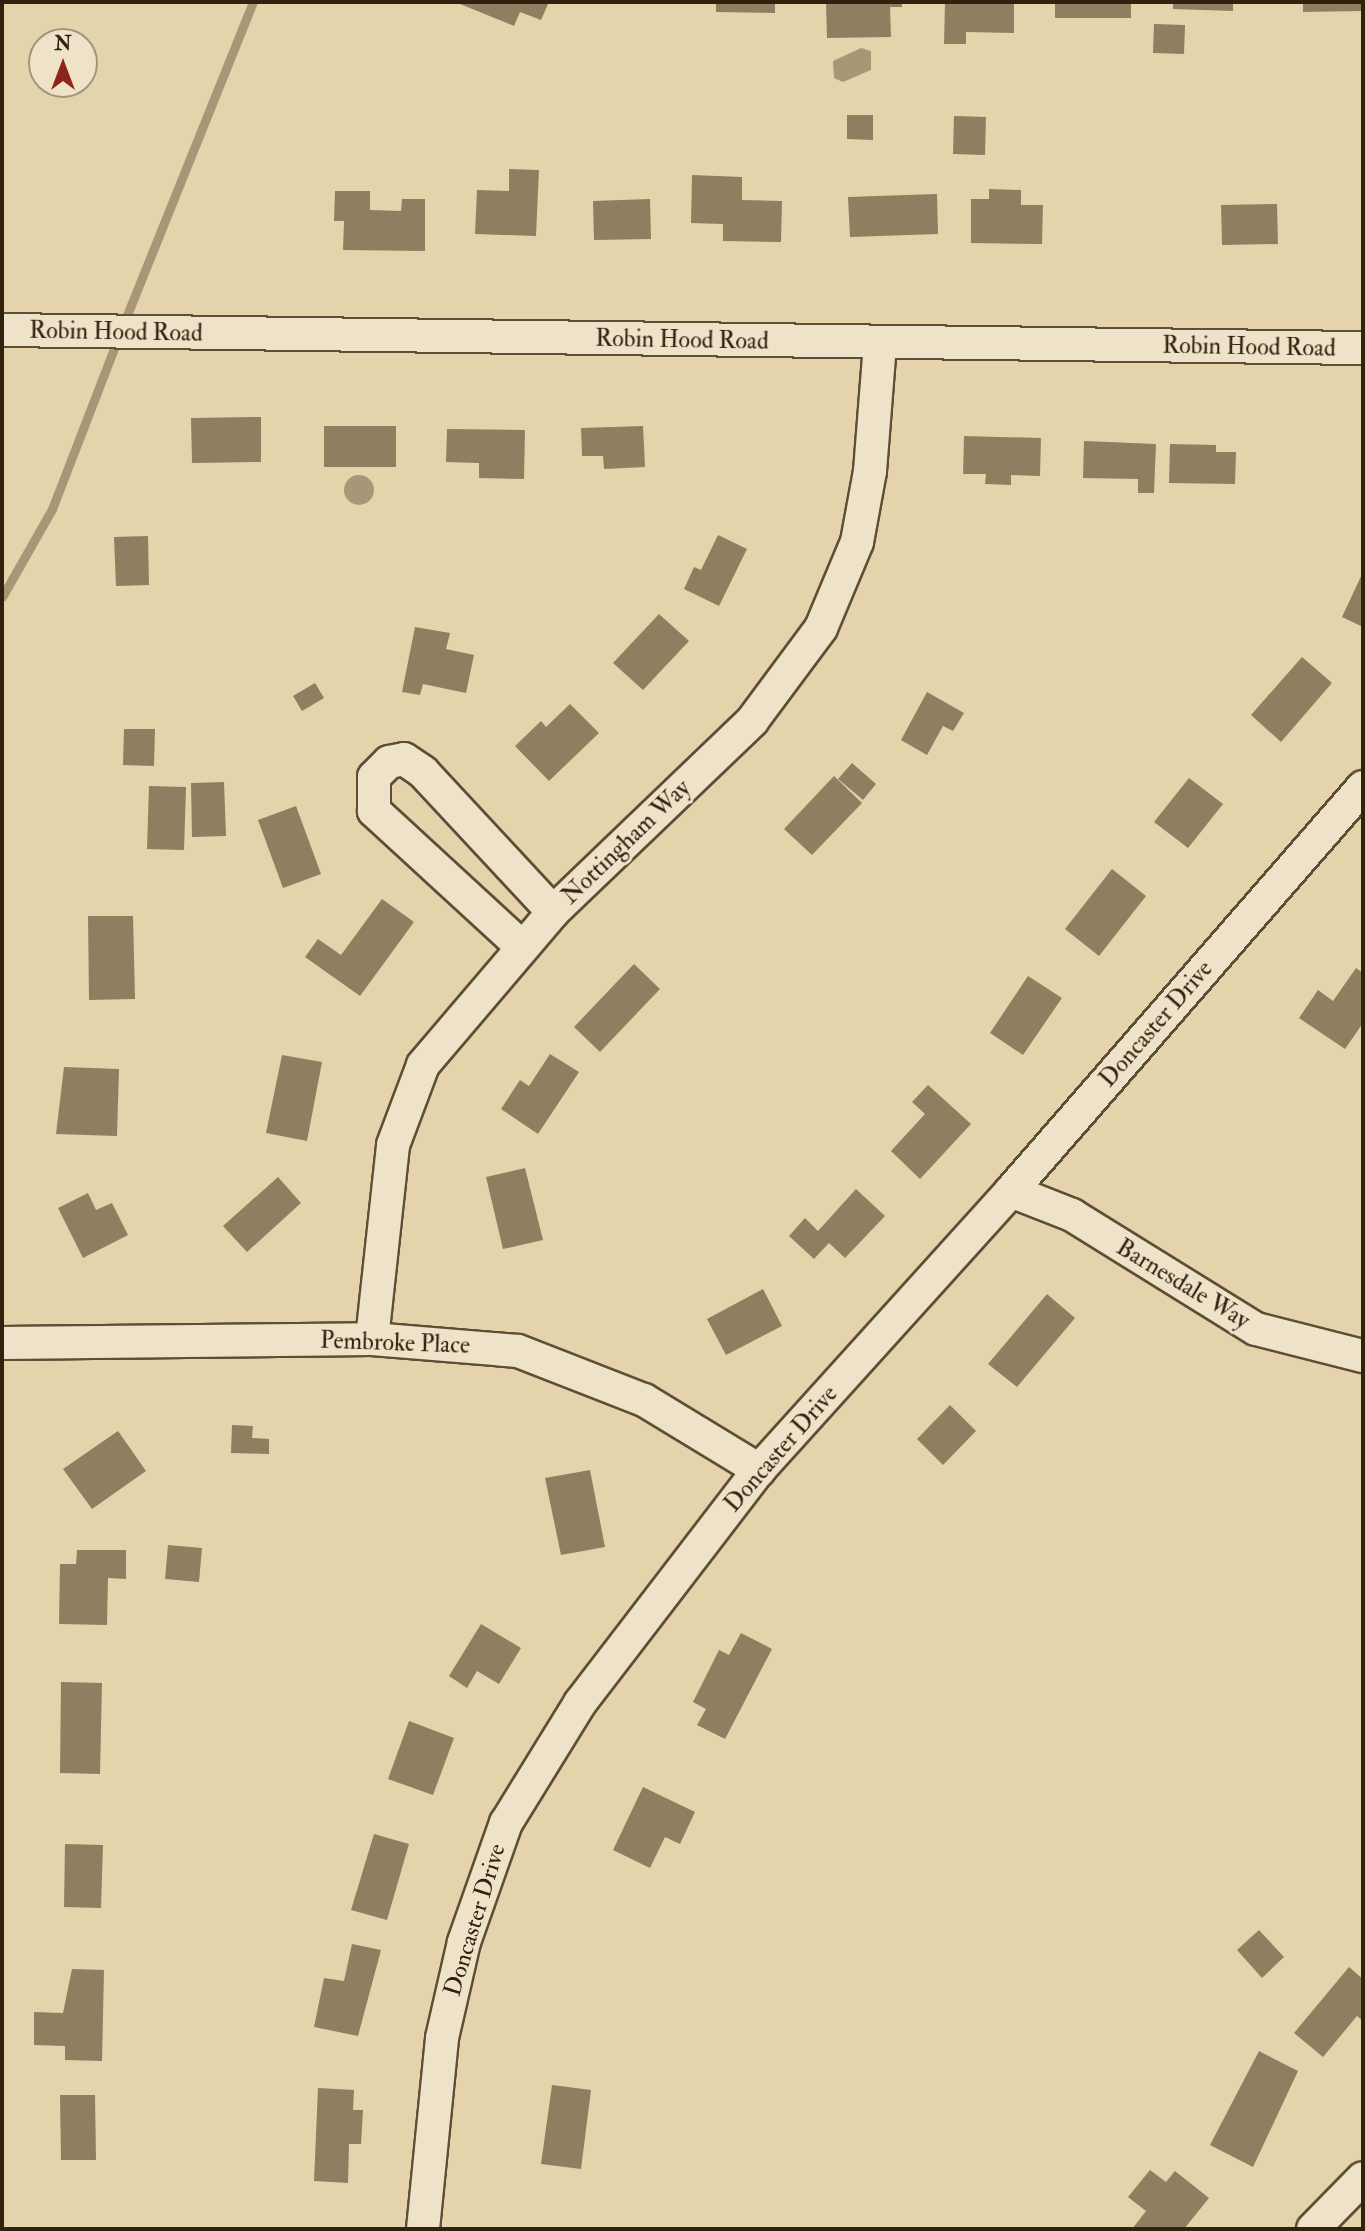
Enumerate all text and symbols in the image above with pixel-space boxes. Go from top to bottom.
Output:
north arrow [28,28,98,98]
text: N [54,32,72,56]
street label: Robin Hood Road [29,316,203,348]
street label: Robin Hood Road [595,324,769,356]
street label: Robin Hood Road [1162,331,1336,363]
street label: Nottingham Way [556,774,696,910]
street label: Doncaster Drive [1093,955,1219,1093]
street label: Barnesdale Way [1111,1233,1255,1335]
street label: Pembroke Place [320,1326,470,1360]
street label: Doncaster Drive [718,1380,844,1518]
street label: Doncaster Drive [438,1840,512,2000]

